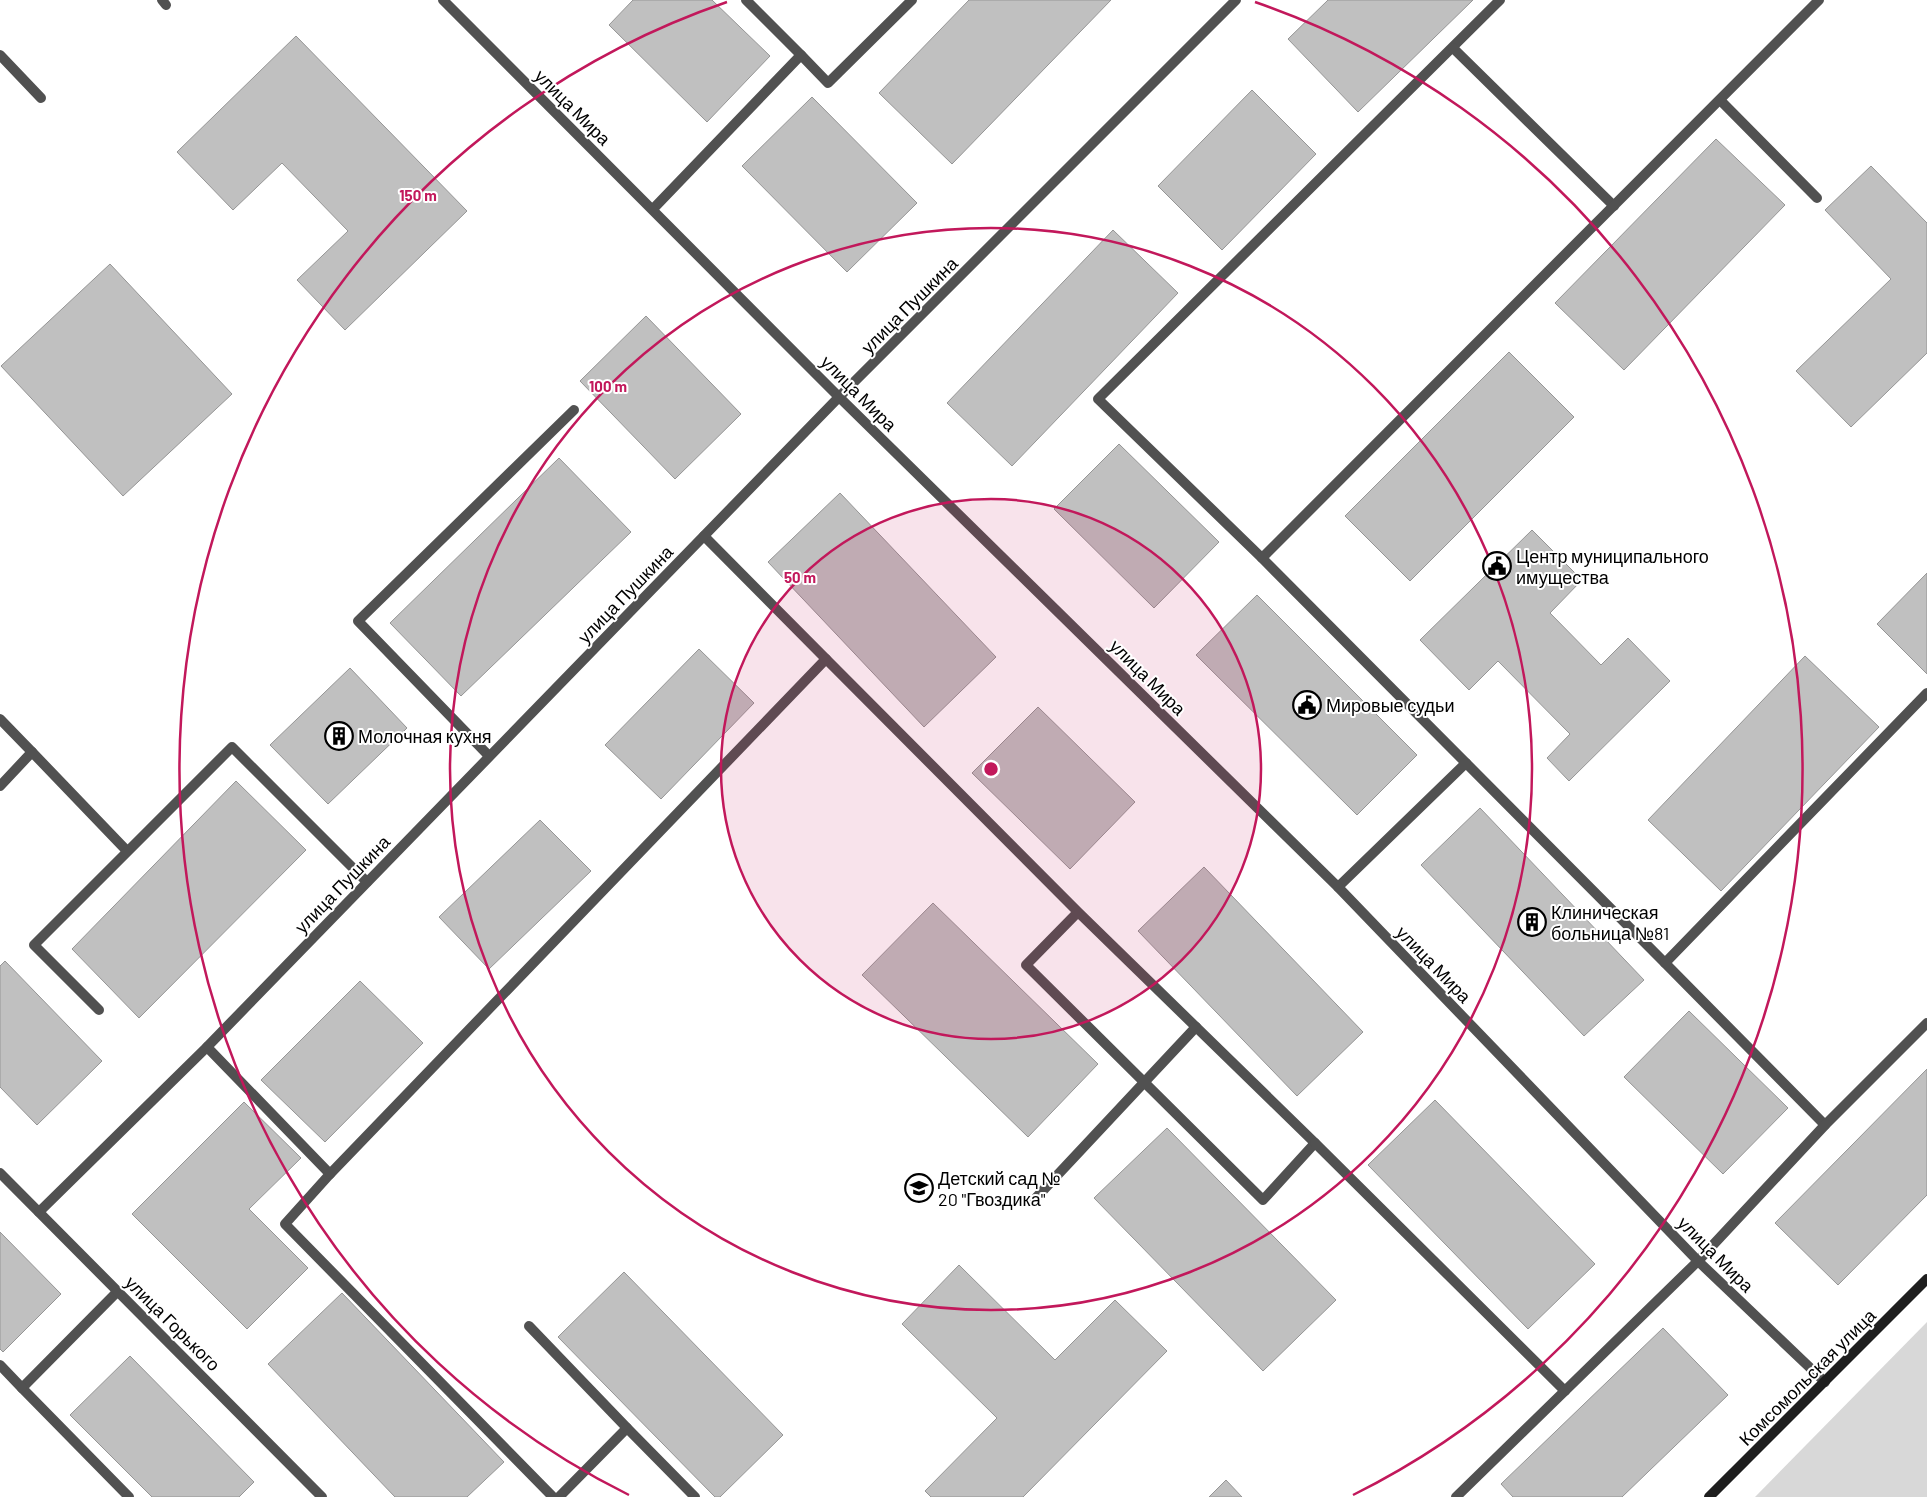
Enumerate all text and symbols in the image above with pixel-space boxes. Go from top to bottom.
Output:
street label: улица Мира [531,65,616,150]
text: 150 m [399,186,437,204]
street label: улица Пушкина [856,252,962,358]
street label: улица Мира [817,351,902,436]
text: 100 m [589,377,627,395]
street label: улица Пушкина [573,540,678,647]
place label: Центр муниципального имущества [1516,545,1709,588]
public building icon: Центр муниципального имущества [1482,551,1512,581]
text: 50 m [784,568,816,586]
street label: улица Мира [1106,635,1191,720]
public building icon: Мировые судьи [1292,690,1322,720]
place label: Мировые судьи [1326,694,1455,716]
building icon: Молочная кухня [324,721,354,751]
place label: Молочная кухня [358,725,492,747]
centre of rings [982,760,1000,778]
street label: улица Пушкина [290,830,395,937]
place label: Клиническая больница №81 [1551,901,1669,944]
building icon: Клиническая больница №81 [1517,907,1547,937]
street label: улица Мира [1392,921,1477,1008]
place label: Детский сад № 20 "Гвоздика" [938,1167,1061,1210]
school or university icon: Детский сад № 20 "Гвоздика" [904,1173,934,1203]
street label: улица Мира [1674,1212,1759,1297]
street label: улица Горького [121,1271,225,1375]
street label: Комсомольская улица [1734,1303,1881,1450]

